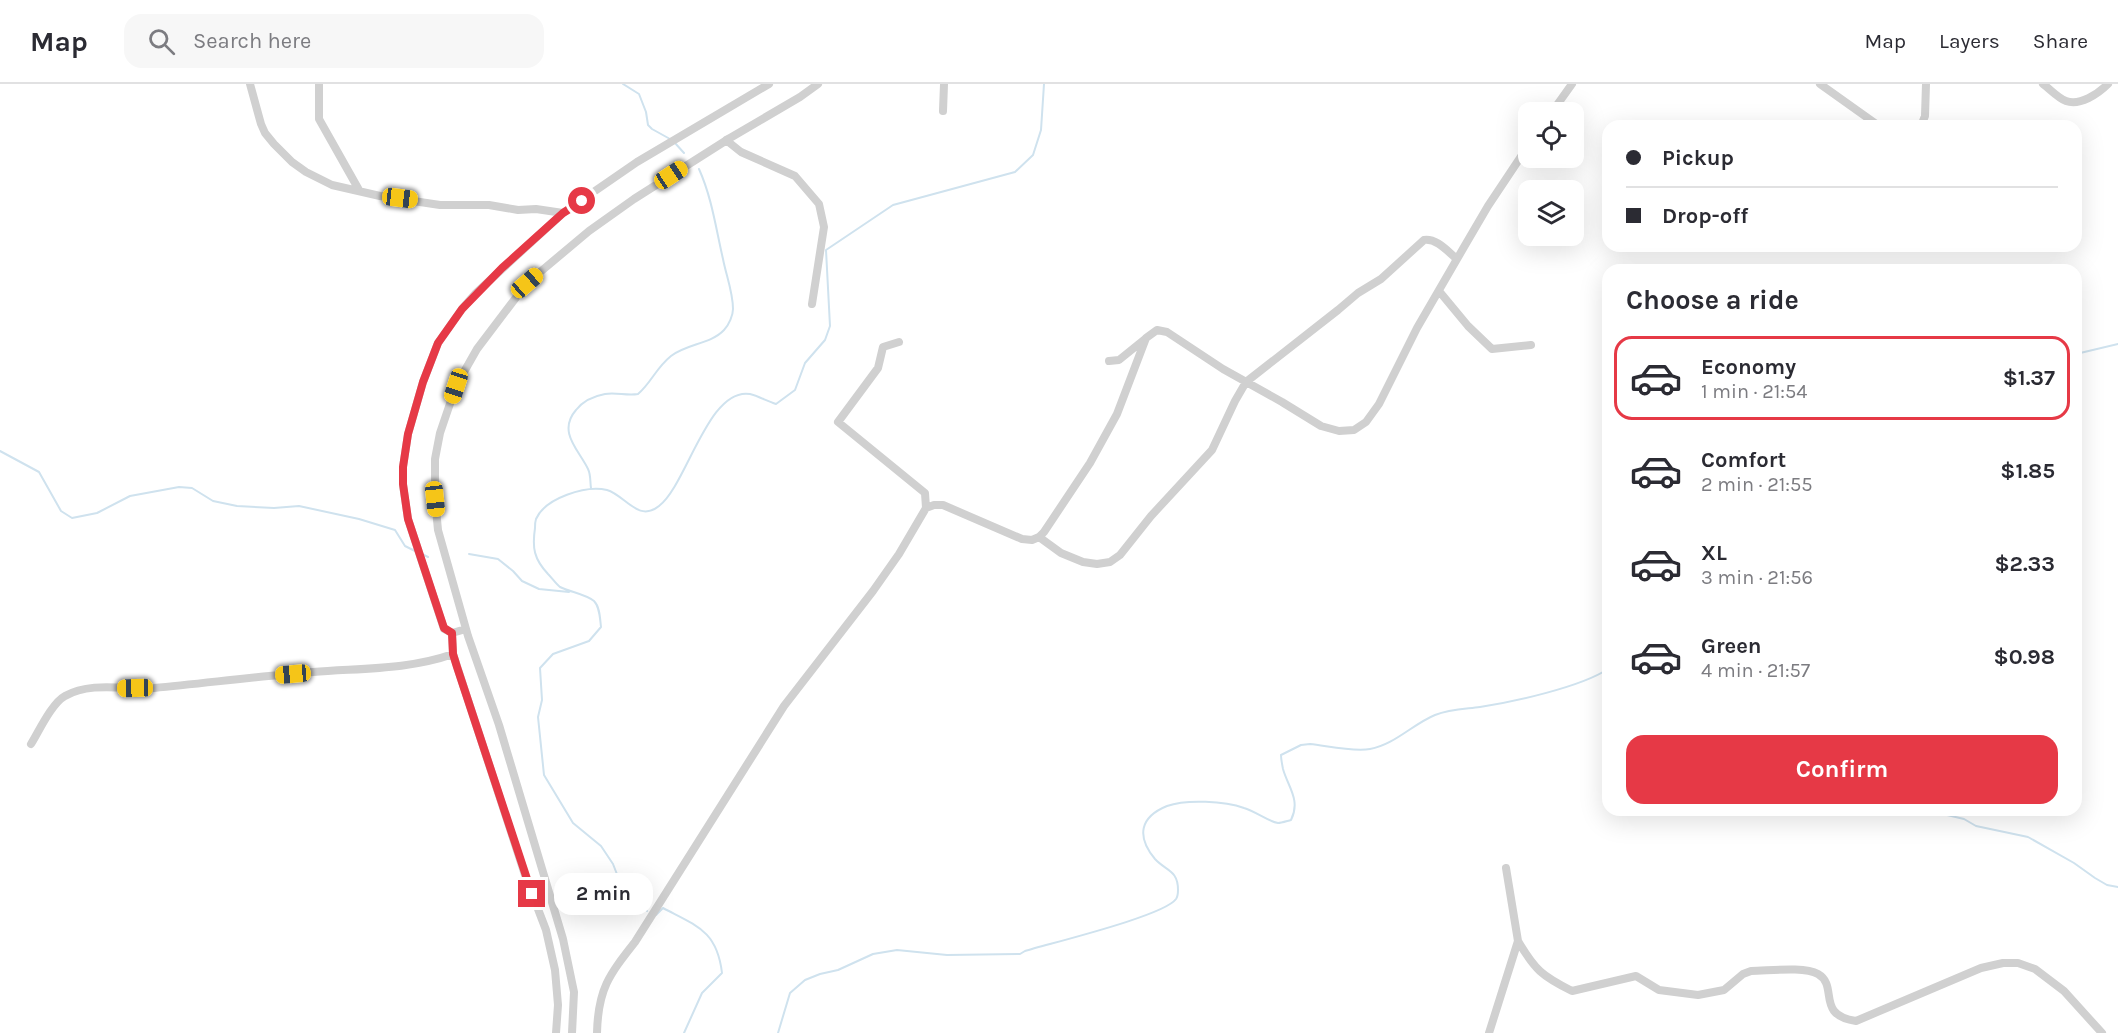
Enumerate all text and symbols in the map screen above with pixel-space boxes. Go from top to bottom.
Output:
search box [124,14,544,68]
text: Map [30,25,88,58]
icon: search [145,25,178,58]
text: Search here [193,28,311,54]
text: Map [1864,29,1906,53]
text: Layers [1939,29,2000,53]
text: Share [2033,29,2088,53]
map controls [1518,102,1584,246]
button: locate [1518,102,1584,168]
text: Pickup [1662,145,1734,171]
car [651,158,691,192]
button: layers [1518,180,1584,246]
car [381,187,419,209]
route start [568,187,595,214]
text: Drop-off [1662,203,1748,229]
car [508,264,546,302]
text: Choose a ride [1626,284,1799,316]
icon: car [1629,351,1683,405]
text: Economy [1701,354,1796,380]
text: $1.37 [2003,365,2055,391]
car [442,366,470,406]
text: 1 min · 21:54 [1701,380,1807,403]
icon: car [1629,444,1683,498]
text: Comfort [1701,447,1786,473]
text: $1.85 [2000,458,2055,484]
text: 2 min · 21:55 [1701,473,1813,496]
car [424,480,446,518]
icon: car [1629,537,1683,591]
text: XL [1701,540,1727,566]
text: $2.33 [1994,551,2055,577]
text: 3 min · 21:56 [1701,566,1813,589]
icon: car [1629,630,1683,684]
text: Green [1701,633,1762,659]
text: $0.98 [1994,644,2055,670]
text: 4 min · 21:57 [1701,659,1810,682]
car [274,663,312,685]
car [117,679,153,697]
button: Confirm [1626,735,2058,804]
callout: 2 min [553,873,652,915]
route end [518,880,545,907]
text: 2 min [576,882,631,905]

